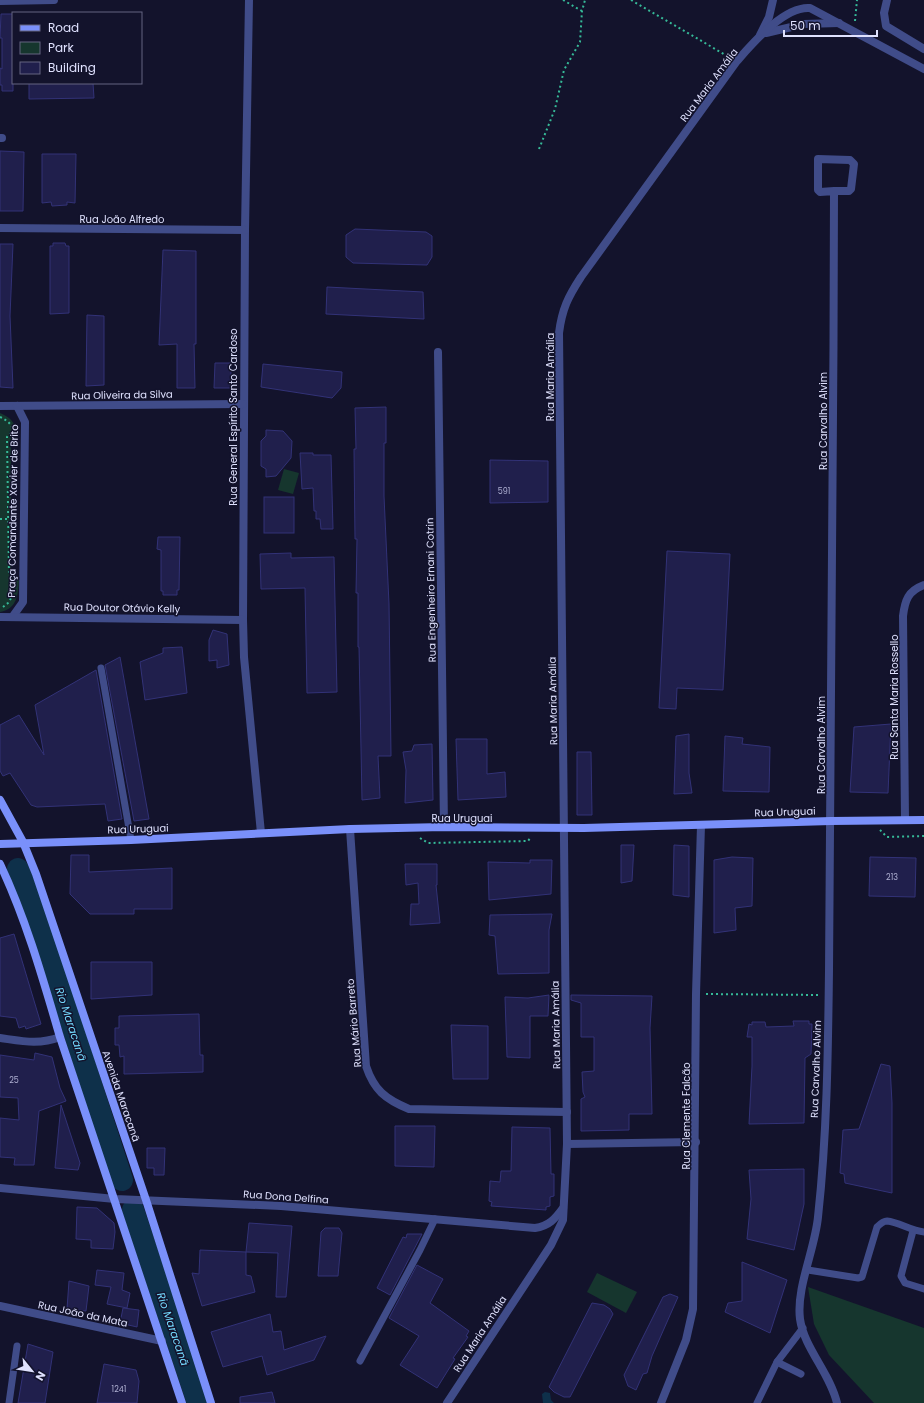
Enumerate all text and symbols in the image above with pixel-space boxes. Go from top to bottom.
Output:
legend [12,12,142,84]
scale bar [784,12,877,38]
text: 50 m [790,17,821,34]
text: Road [48,19,79,36]
text: Park [48,39,75,56]
street label: Rua Maria Amália [676,45,742,125]
text: Building [48,59,96,76]
street label: Rua João Alfredo [79,212,165,227]
street label: Rua General Espírito Santo Cardoso [226,328,241,506]
street label: Rua Maria Amália [543,333,558,421]
street label: Rua Carvalho Alvim [816,372,831,470]
street label: Rua Oliveira da Silva [71,387,173,403]
street label: Praça Comandante Xavier de Brito [4,424,22,598]
house number: 591 [498,486,510,497]
street label: Rua Engenheiro Ernani Cotrin [422,518,440,662]
street label: Rua Doutor Otávio Kelly [64,599,181,617]
street label: Rua Santa Maria Rossello [887,634,902,760]
street label: Rua Maria Amália [545,657,561,745]
street label: Rua Carvalho Alvim [814,696,829,794]
street label: Rua Uruguai [754,803,816,821]
street label: Rua Uruguai [431,811,493,826]
street label: Rua Uruguai [107,820,169,838]
house number: 213 [886,872,898,883]
street label: Rua Mário Barreto [343,978,365,1068]
street label: Rua Maria Amália [548,981,564,1069]
water label: Rio Maracanã [52,985,91,1064]
street label: Rua Carvalho Alvim [807,1020,825,1118]
street label: Avenida Maracanã [98,1048,144,1144]
street label: Rua Clemente Falcão [679,1062,694,1170]
house number: 25 [9,1075,19,1086]
street label: Rua Dona Delfina [243,1187,329,1207]
water label: Rio Maracanã [153,1290,193,1368]
street label: Rua Maria Amália [450,1293,510,1375]
street label: Rua João da Mata [37,1297,129,1331]
north arrow [12,1351,52,1391]
text: N [32,1368,50,1384]
house number: 1241 [112,1384,126,1395]

